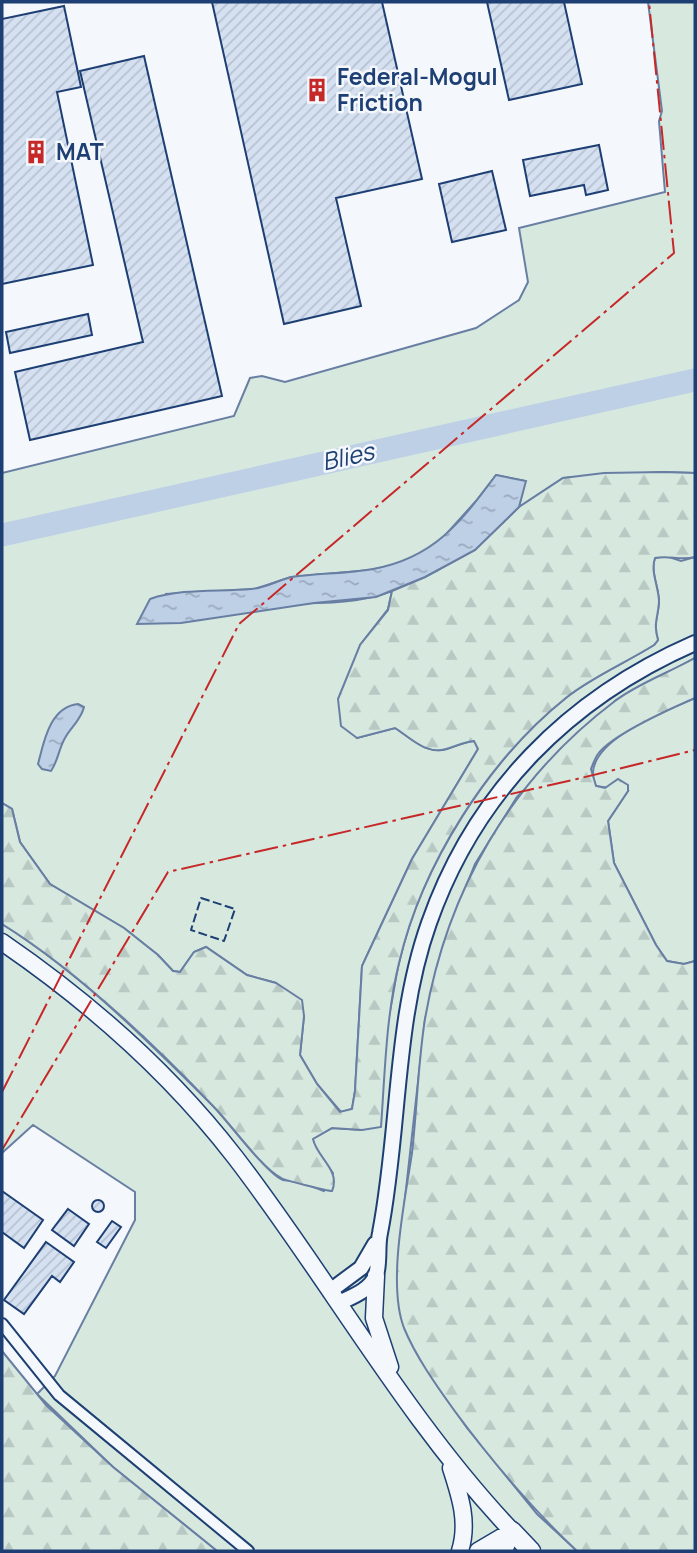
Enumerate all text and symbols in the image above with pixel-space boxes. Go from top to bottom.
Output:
place label: Federal-Mogul Friction [337,60,498,118]
building icon: Federal-Mogul Friction [303,76,331,104]
place label: MAT [56,135,104,167]
building icon: MAT [22,138,50,166]
water label: Blies [318,433,379,478]

